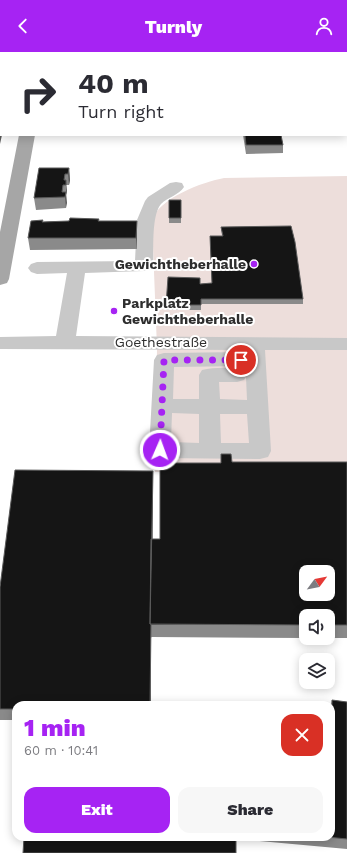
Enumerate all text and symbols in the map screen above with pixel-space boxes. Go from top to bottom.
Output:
icon: back [12,15,34,37]
icon: person [313,15,335,37]
text: Turnly [145,16,202,37]
text: 40 m [78,67,148,100]
icon: right [12,68,64,120]
text: Turn right [78,101,164,122]
place label: Gewichtheberhalle [115,256,246,272]
marker: Gewichtheberhalle [249,259,259,269]
place label: Parkplatz Gewichtheberhalle [122,295,253,327]
marker: Parkplatz Gewichtheberhalle [109,306,119,316]
street label: Goethestraße [115,334,207,350]
pin [224,343,258,377]
icon: arrive [230,349,252,371]
position arrow [139,429,181,471]
north arrow [299,565,335,601]
map controls [299,565,335,689]
button: sound [299,609,335,645]
button: layers [299,653,335,689]
text: 1 min [24,714,86,742]
button: close [281,714,323,756]
text: 60 m · 10:41 [24,743,98,758]
button: Exit [24,787,170,833]
button: Share [178,787,323,833]

